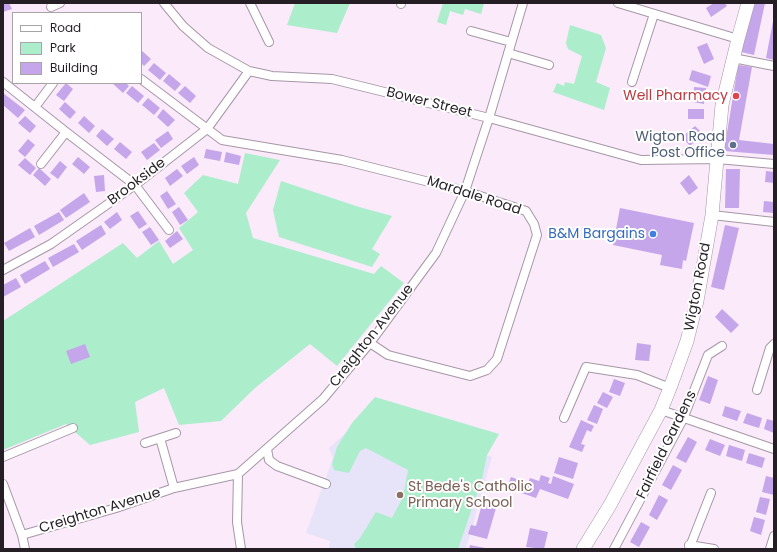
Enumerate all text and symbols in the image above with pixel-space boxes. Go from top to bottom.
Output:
legend [12,12,142,84]
text: Road [50,19,81,36]
text: Park [50,39,76,56]
text: Building [50,59,98,76]
street label: Bower Street [384,84,474,122]
place label: Well Pharmacy [623,88,728,104]
marker: Well Pharmacy [731,91,741,101]
place label: Wigton Road Post Office [635,129,725,162]
marker: Wigton Road Post Office [728,140,738,150]
street label: Brookside [105,155,169,209]
street label: Mardale Road [425,173,523,219]
place label: B&M Bargains [548,226,645,242]
marker: B&M Bargains [648,229,658,239]
street label: Wigton Road [681,241,715,333]
street label: Creighton Avenue [327,281,417,391]
street label: Fairfield Gardens [633,388,701,502]
place label: St Bede's Catholic Primary School [408,479,532,512]
street label: Creighton Avenue [37,485,163,537]
marker: St Bede's Catholic Primary School [395,490,405,500]

